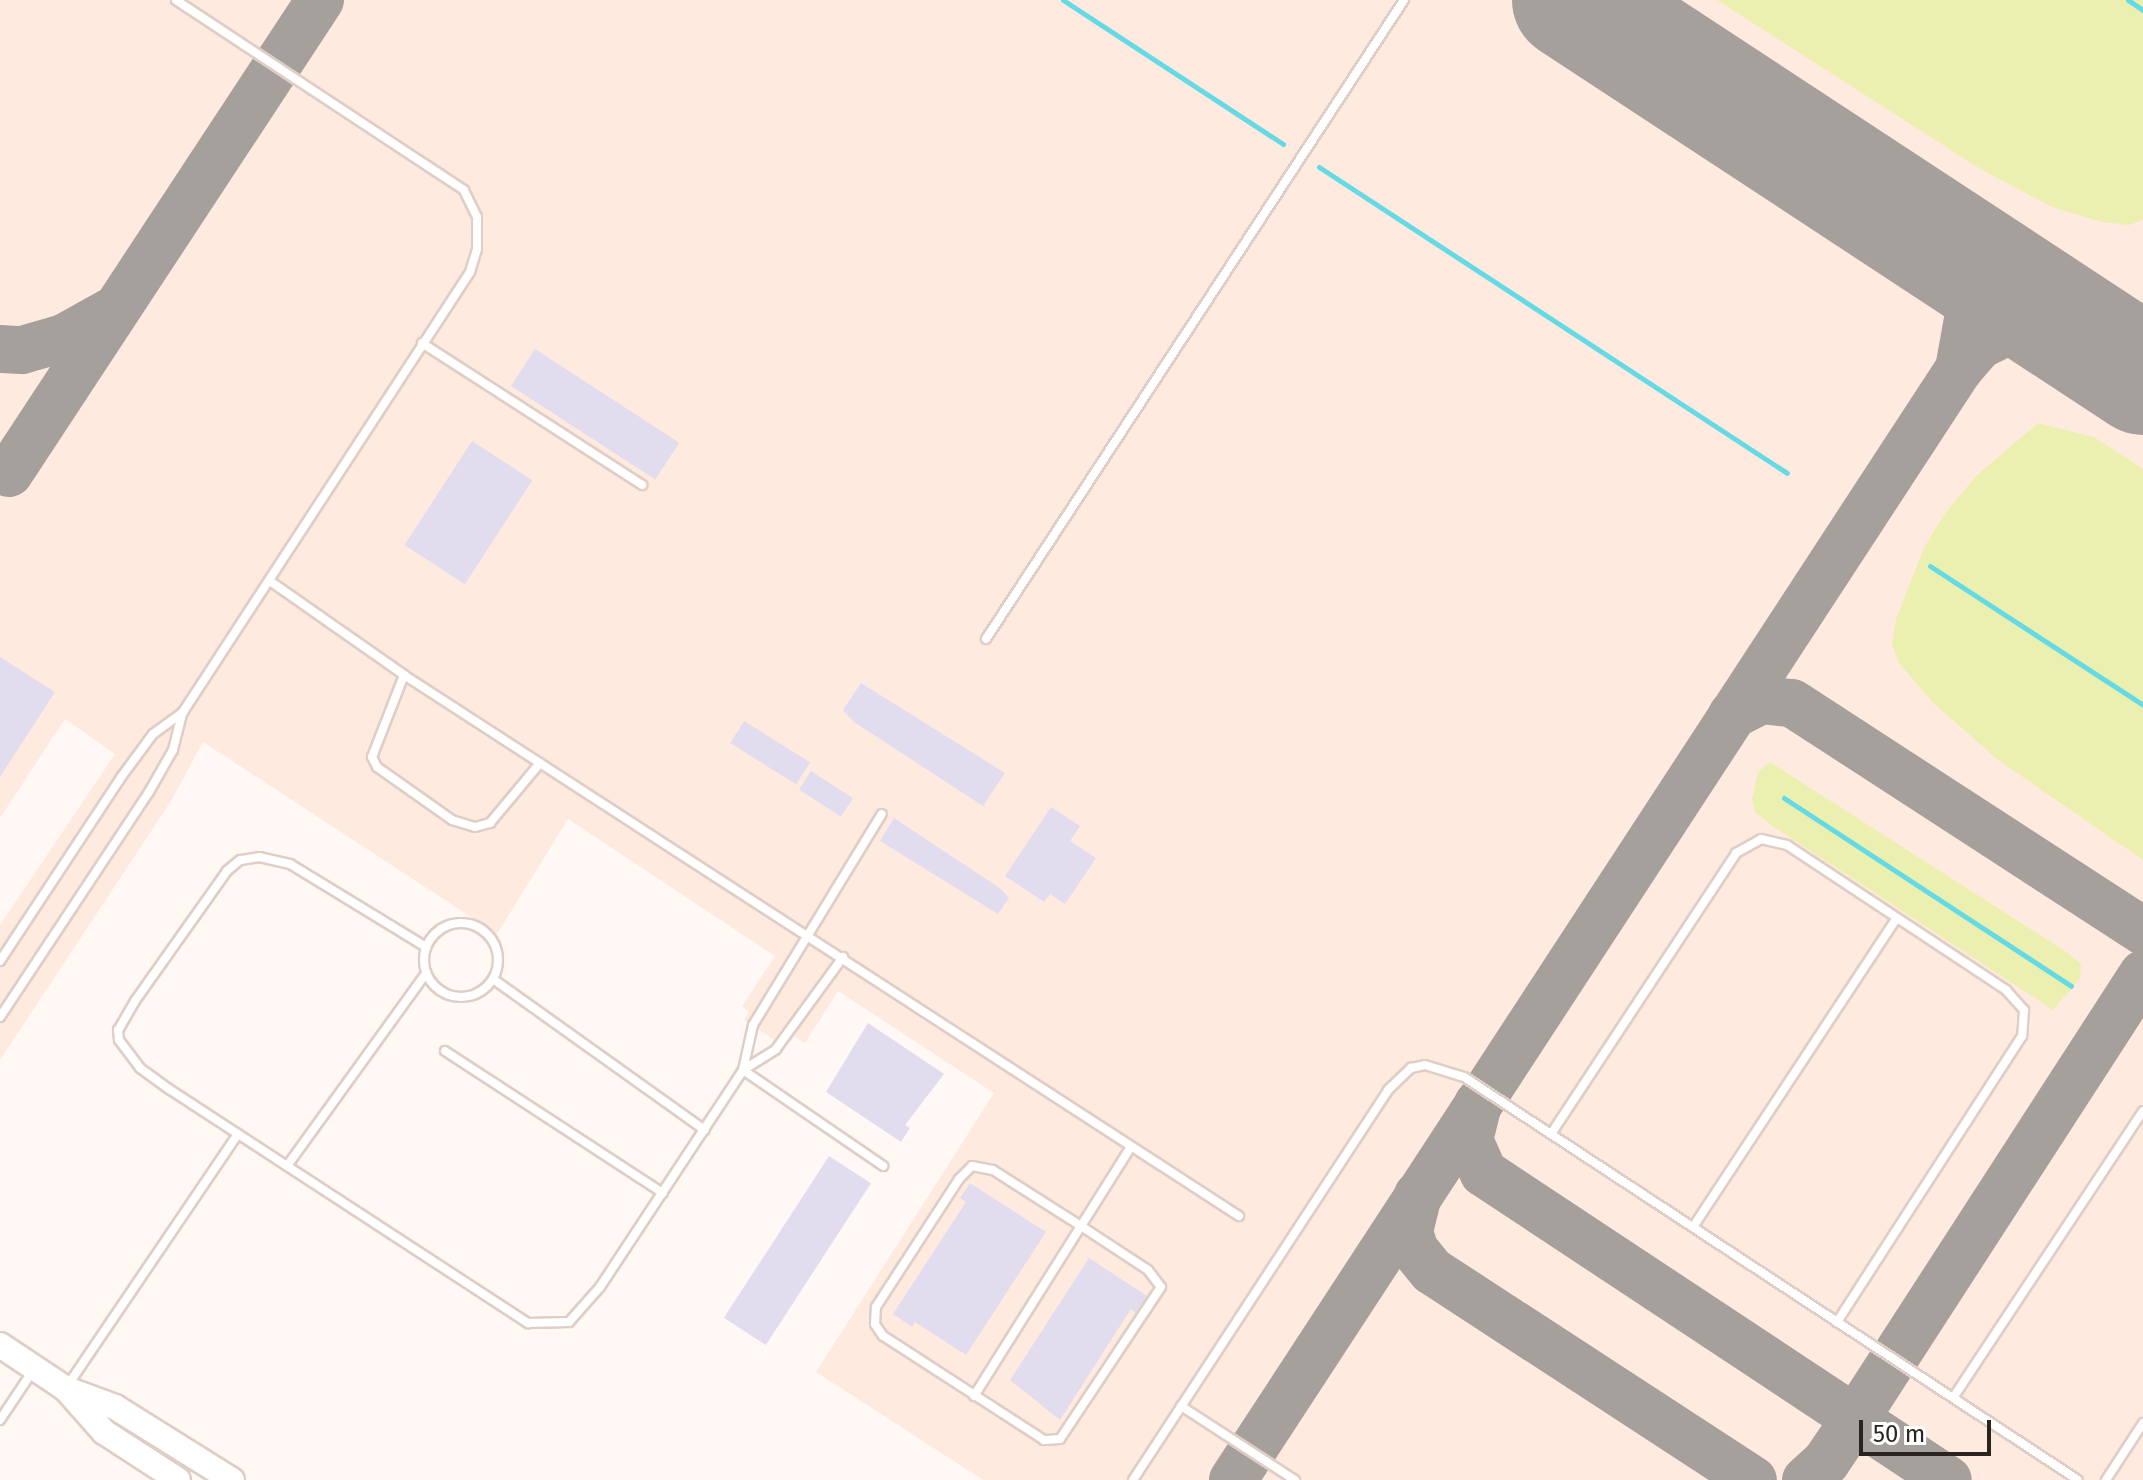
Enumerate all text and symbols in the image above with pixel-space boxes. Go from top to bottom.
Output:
scale bar [1863,1404,1995,1454]
text: 50 m [1873,1420,1925,1448]

